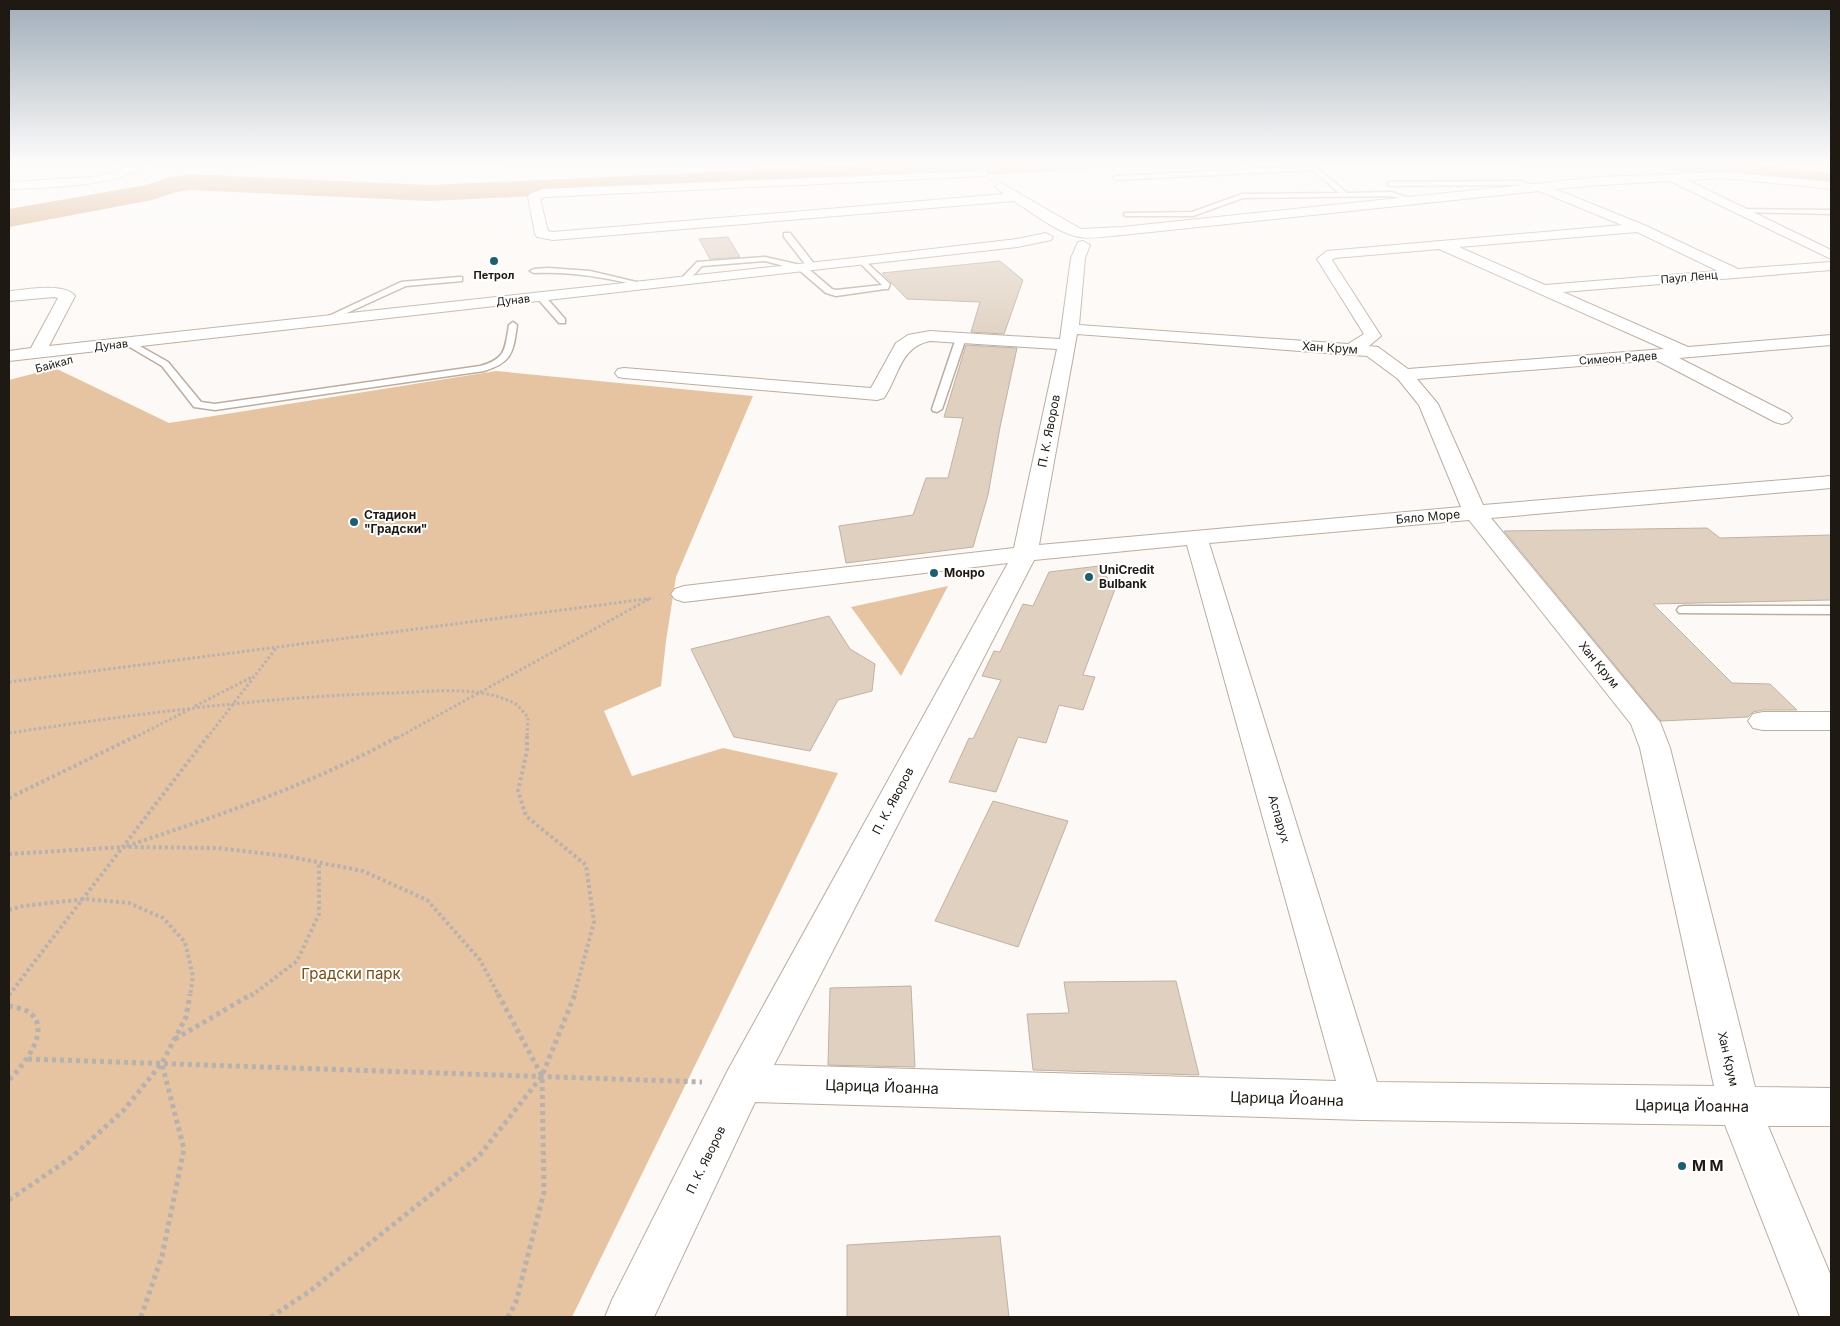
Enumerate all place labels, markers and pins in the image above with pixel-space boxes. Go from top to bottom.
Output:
marker: Петрол [488,255,500,267]
place label: Петрол [474,268,514,282]
place label: Стадион "Градски" [364,507,428,536]
marker: Стадион "Градски" [348,516,360,528]
place label: UniCredit Bulbank [1099,562,1155,591]
place label: Монро [944,565,985,580]
marker: Монро [928,567,940,579]
marker: UniCredit Bulbank [1083,571,1095,583]
place label: M M [1692,1156,1724,1175]
marker: M M [1676,1160,1688,1172]

